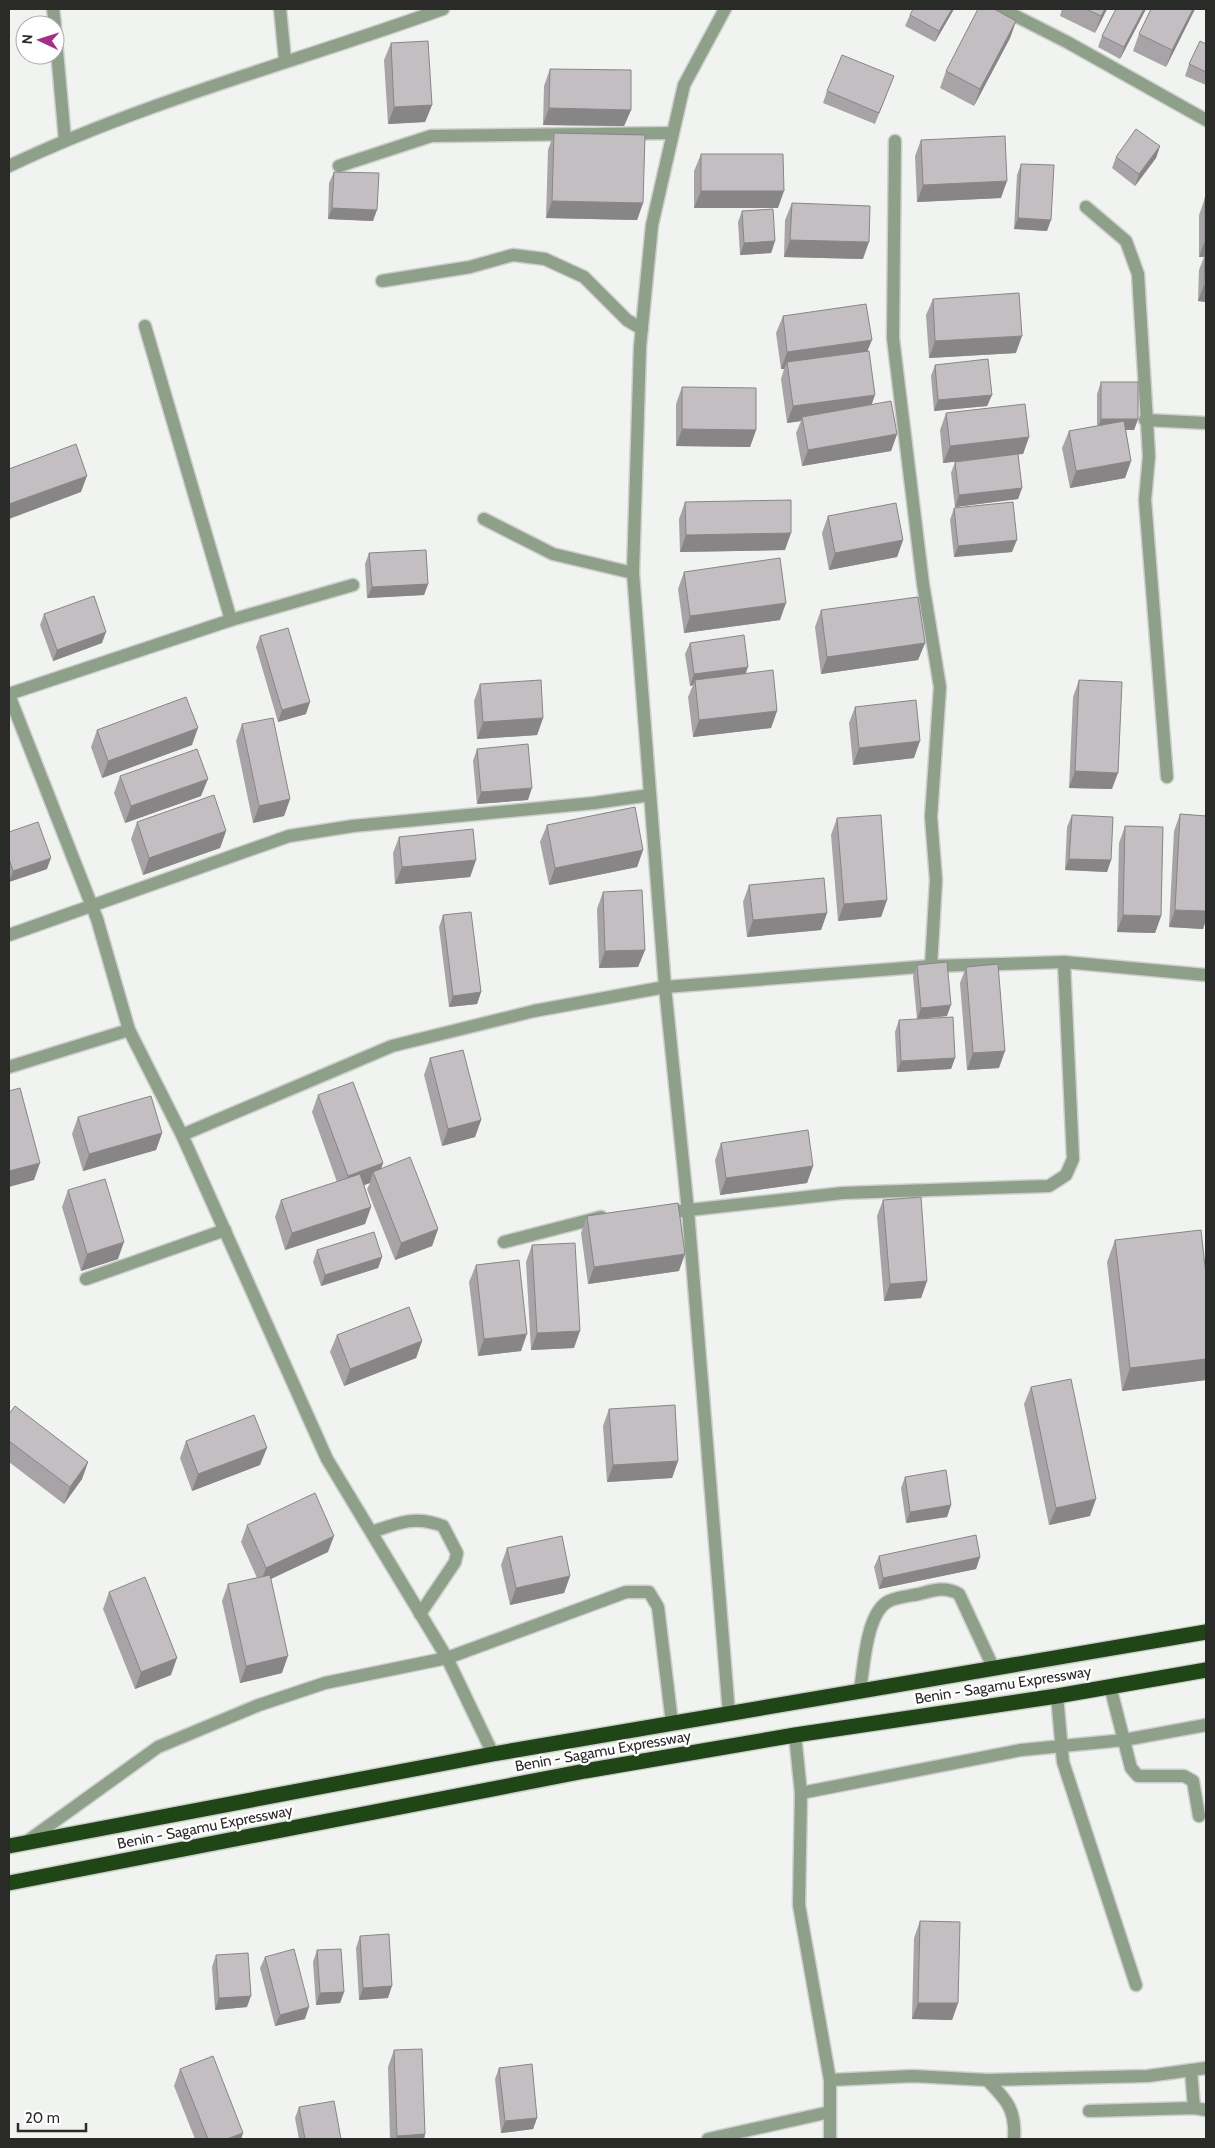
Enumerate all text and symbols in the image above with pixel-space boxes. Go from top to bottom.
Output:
north arrow [15,15,65,65]
text: N [18,34,36,45]
street label: Benin - Sagamu Expressway [913,1662,1093,1708]
street label: Benin - Sagamu Expressway [514,1727,693,1775]
street label: Benin - Sagamu Expressway [116,1801,295,1853]
scale bar [18,2100,85,2132]
text: 20 m [25,2109,60,2127]

